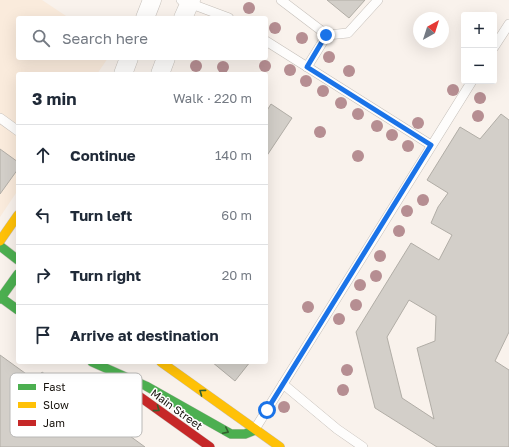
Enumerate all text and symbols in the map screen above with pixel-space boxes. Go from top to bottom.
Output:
north arrow [413,12,449,48]
map controls [461,12,497,84]
button: + [461,12,497,48]
search box [16,16,268,60]
route end [317,26,335,44]
icon: search [30,27,52,49]
text: Search here [62,29,148,47]
button: − [461,48,497,84]
text: 3 min [32,88,76,109]
text: Walk · 220 m [173,90,252,106]
icon: ahead [32,144,54,166]
text: Continue [70,146,136,164]
text: 140 m [215,147,252,163]
icon: left [32,204,54,226]
text: Turn left [70,206,132,224]
text: 60 m [221,207,252,223]
icon: right [32,264,54,286]
text: Turn right [70,266,141,284]
text: 20 m [222,267,252,283]
icon: arrive [32,324,54,346]
text: Arrive at destination [70,326,219,344]
legend [10,373,142,437]
text: Fast [43,380,66,393]
street label: Main Street [149,386,205,432]
one-way arrow [200,390,207,397]
text: Slow [43,398,69,411]
route start [258,401,276,419]
one-way arrow [152,404,159,411]
text: Jam [43,416,65,429]
one-way arrow [222,426,229,434]

